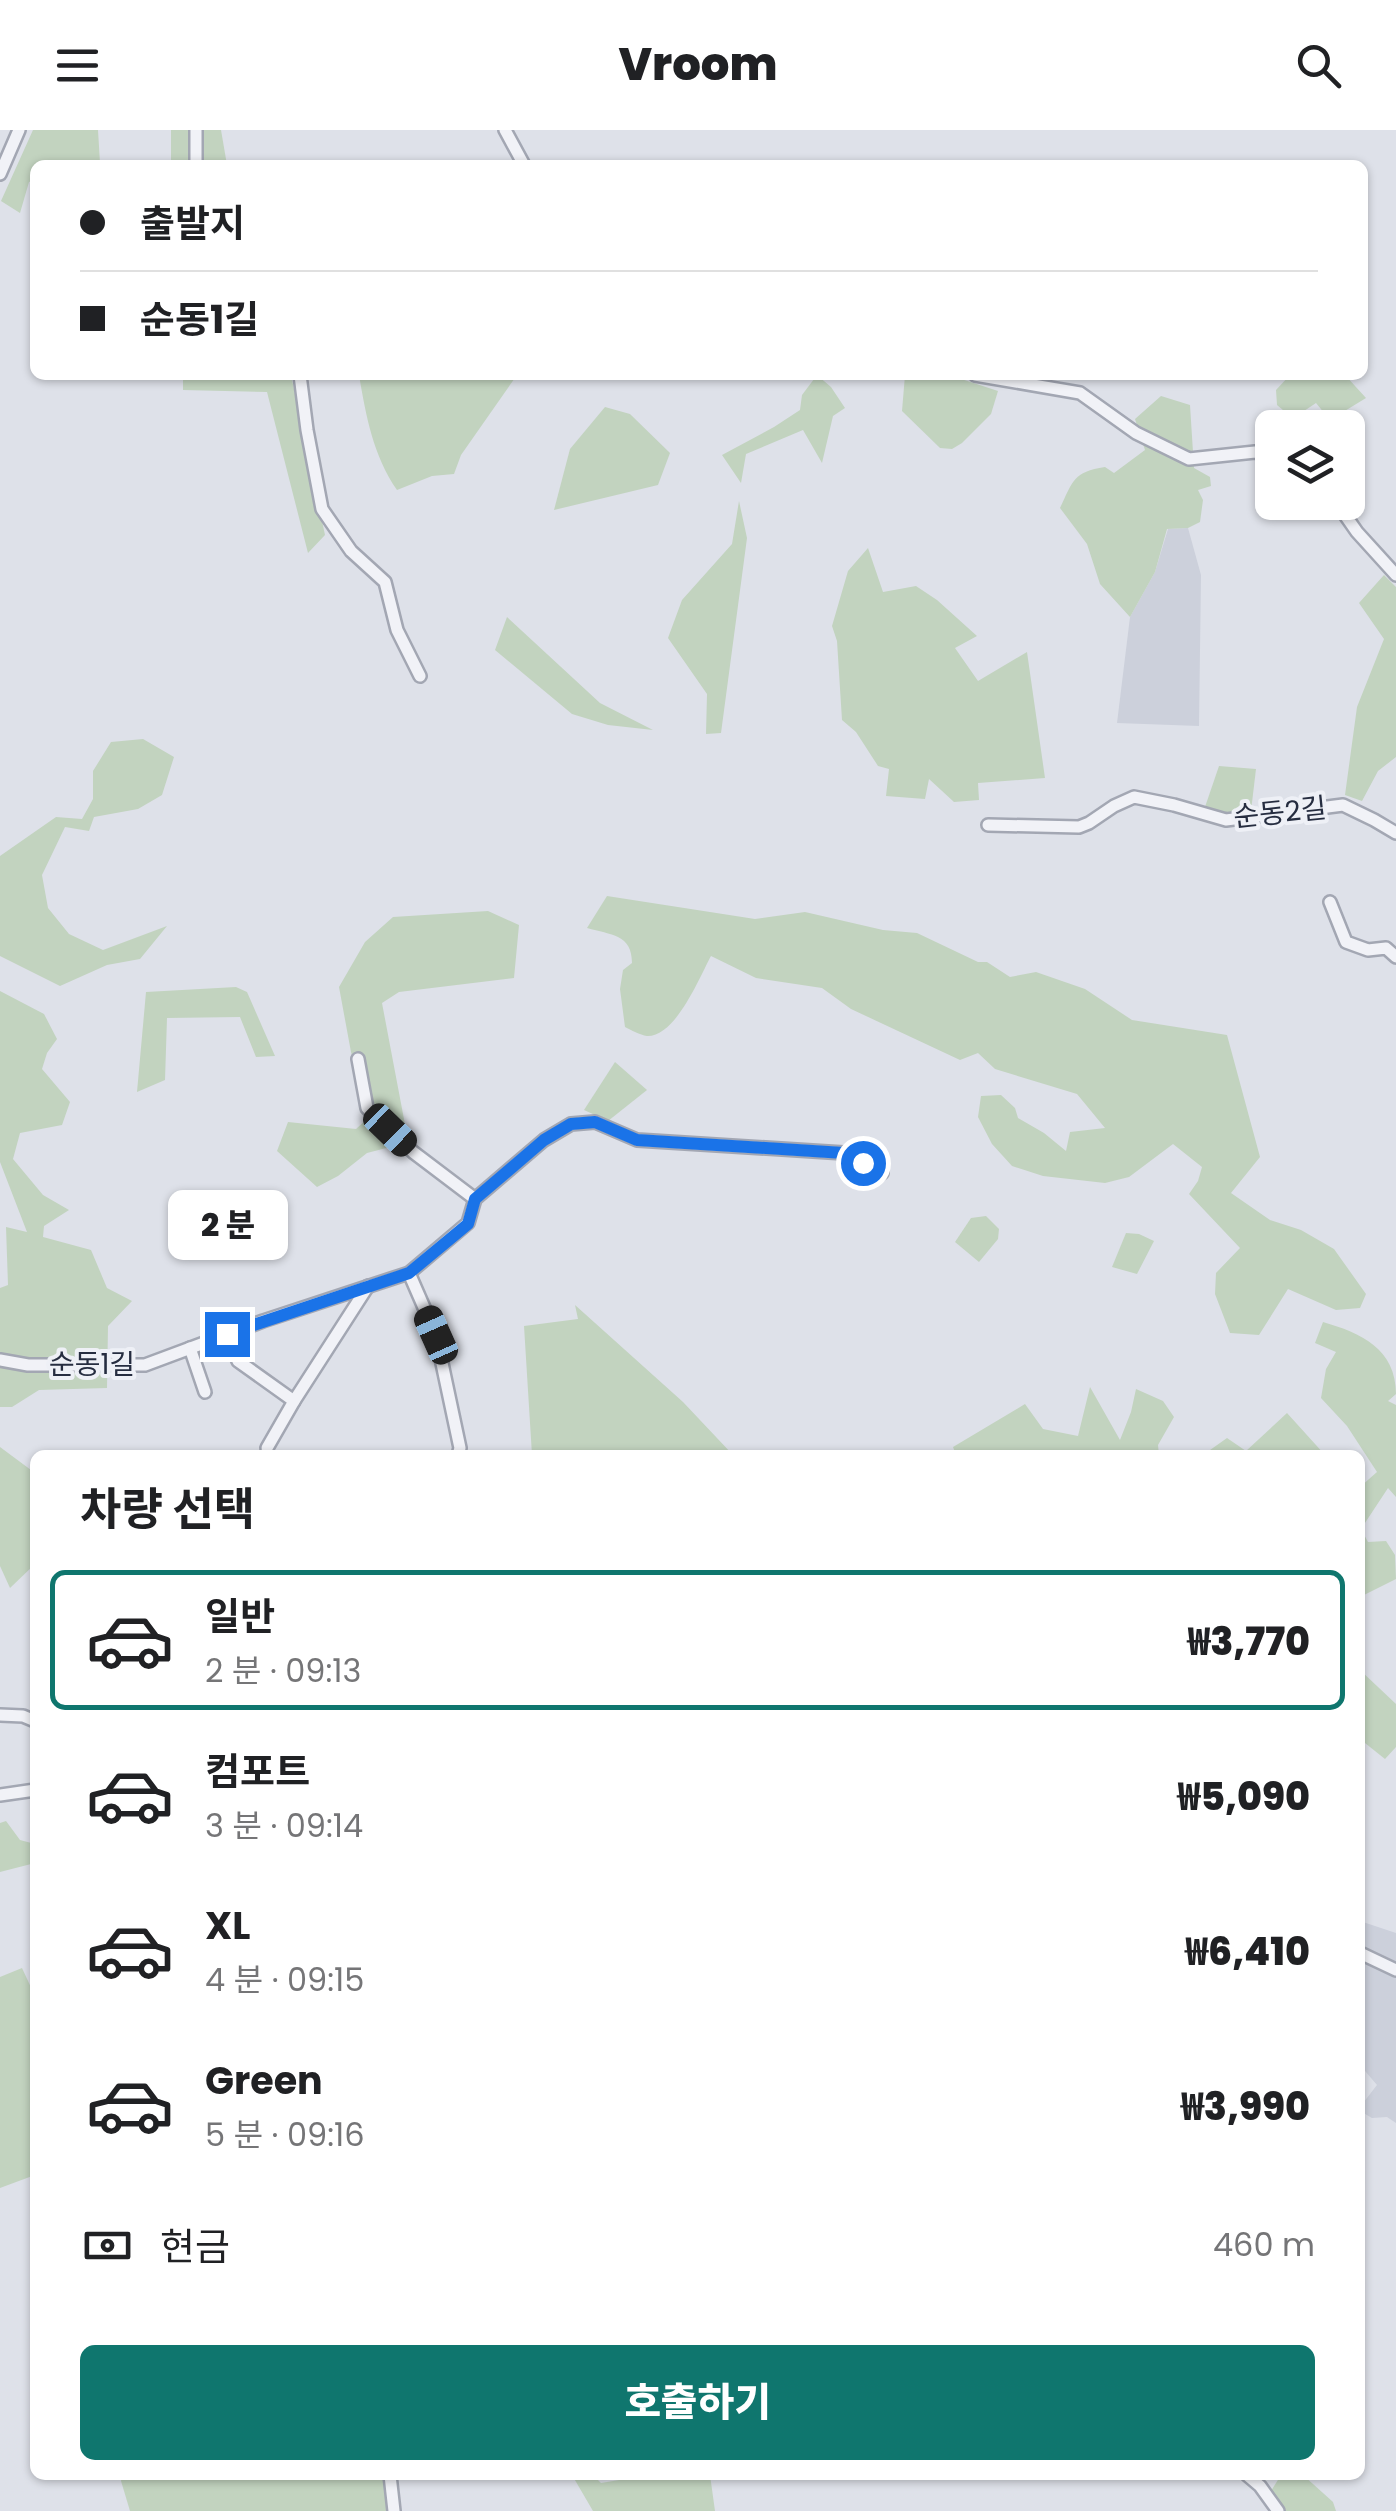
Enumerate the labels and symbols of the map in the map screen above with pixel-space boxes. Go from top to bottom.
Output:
street label: 순동2길 [1232,788,1329,837]
car [358,1098,422,1162]
route start [841,1141,886,1186]
callout: 2 분 [167,1189,287,1259]
car [410,1301,462,1369]
route end [205,1312,250,1357]
street label: 순동1길 [49,1345,135,1384]

